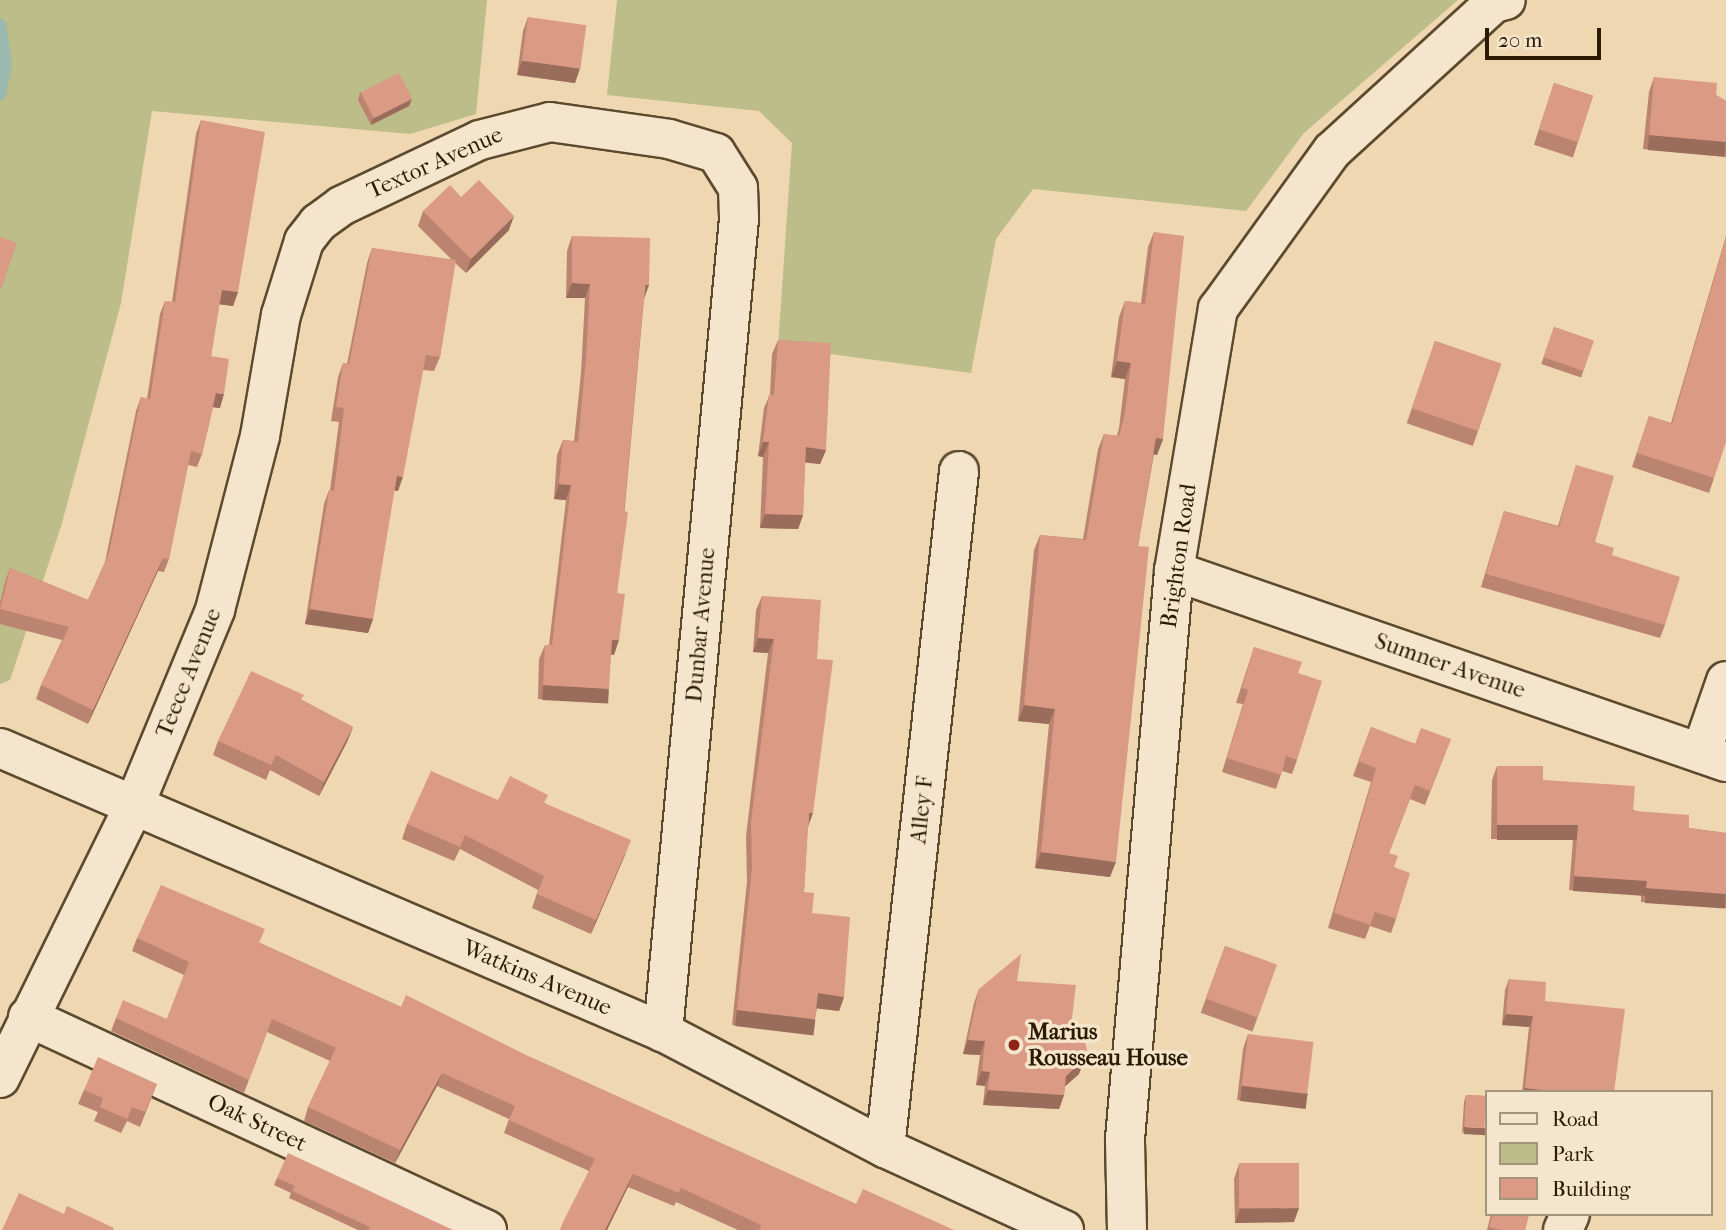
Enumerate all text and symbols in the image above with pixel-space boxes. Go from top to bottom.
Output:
scale bar [1488,14,1604,58]
text: 20 m [1498,28,1542,52]
street label: Textor Avenue [363,121,507,205]
street label: Brighton Road [1155,482,1203,630]
street label: Dunbar Avenue [680,546,722,704]
street label: Teece Avenue [151,604,227,742]
street label: Sumner Avenue [1371,627,1529,705]
street label: Alley F [905,775,939,845]
street label: Watkins Avenue [458,934,616,1022]
place label: Marius Rousseau House [1028,1018,1188,1072]
marker: Marius Rousseau House [1006,1037,1022,1053]
street label: Oak Street [203,1088,311,1158]
legend [1484,1090,1712,1216]
text: Road [1552,1107,1599,1131]
text: Park [1552,1142,1594,1166]
text: Building [1552,1177,1630,1201]

